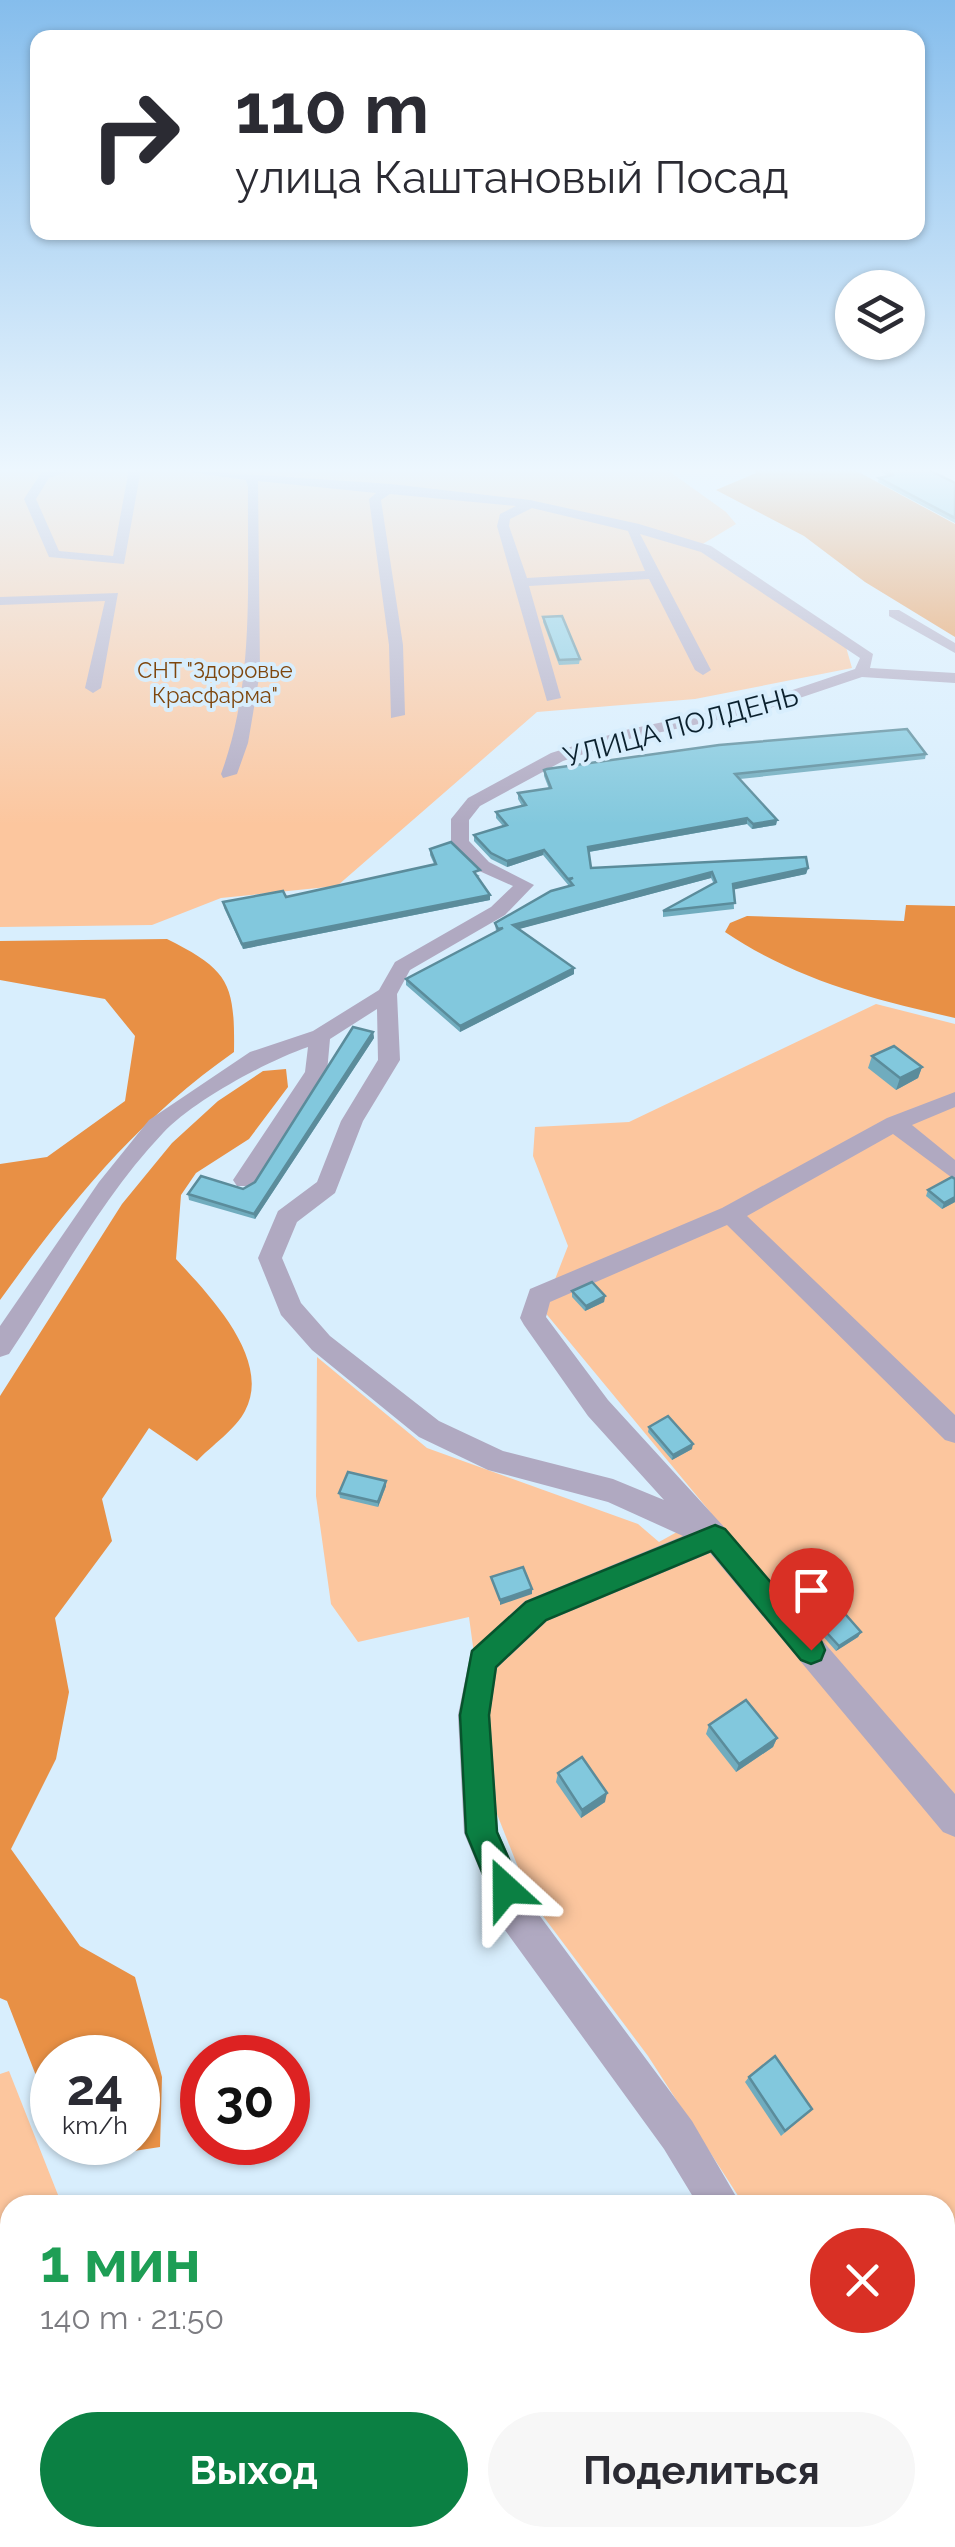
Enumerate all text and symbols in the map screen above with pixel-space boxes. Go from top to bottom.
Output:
text: 110 m [235,67,429,149]
icon: right [70,70,200,200]
text: улица Каштановый Посад [235,151,789,204]
map controls [835,270,925,360]
button: layers [835,270,925,360]
park label: СНТ "Здоровье Красфарма" [137,657,293,708]
street label: УЛИЦА ПОЛДЕНЬ [560,679,802,774]
pin [769,1548,854,1651]
icon: arrive [784,1563,839,1618]
position arrow [454,1837,558,1941]
speed limit sign: 30 [180,2035,310,2165]
text: 24 [67,2058,123,2117]
text: km/h [62,2110,128,2140]
text: 1 мин [40,2226,201,2296]
button: close [810,2228,915,2333]
text: 140 m · 21:50 [40,2299,224,2336]
button: Выход [40,2412,468,2527]
button: Поделиться [488,2412,915,2527]

